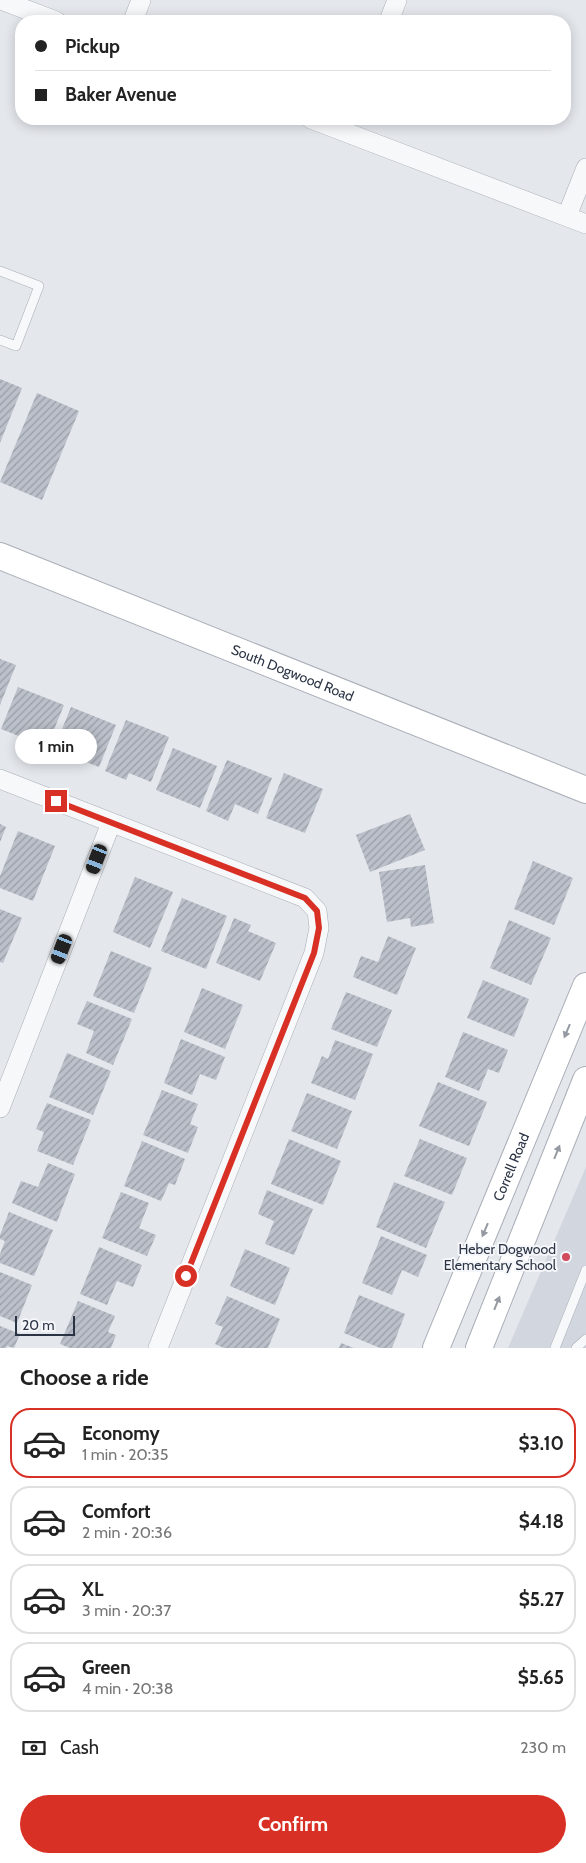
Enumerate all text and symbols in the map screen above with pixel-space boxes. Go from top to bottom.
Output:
text: Pickup [65,35,120,58]
text: Baker Avenue [65,83,176,106]
street label: South Dogwood Road [229,640,356,705]
callout: 1 min [15,728,97,764]
text: 1 min [38,737,74,756]
route end [45,790,67,812]
car [84,842,109,876]
car [49,932,74,966]
one-way arrow [563,1024,571,1038]
street label: Correll Road [489,1130,533,1204]
one-way arrow [554,1145,562,1159]
one-way arrow [481,1223,489,1238]
place label: Heber Dogwood Elementary School [444,1240,557,1274]
marker: Heber Dogwood Elementary School [560,1251,572,1263]
route start [175,1265,197,1287]
one-way arrow [493,1295,501,1310]
scale bar [15,1313,75,1336]
text: 20 m [22,1316,55,1334]
text: Choose a ride [20,1364,149,1391]
icon: car [22,1421,67,1466]
text: Economy [82,1422,160,1445]
text: $3.10 [518,1432,564,1455]
text: 1 min · 20:35 [82,1445,168,1464]
icon: car [22,1499,67,1544]
text: Comfort [82,1500,151,1523]
text: $4.18 [519,1510,564,1533]
text: 2 min · 20:36 [82,1523,172,1542]
icon: car [22,1577,67,1622]
text: XL [82,1578,103,1601]
text: $5.27 [519,1588,564,1611]
text: 3 min · 20:37 [82,1601,171,1620]
icon: car [22,1655,67,1700]
text: Green [82,1656,131,1679]
text: $5.65 [518,1666,564,1689]
text: 4 min · 20:38 [82,1679,173,1698]
icon: cash [20,1734,48,1762]
text: Cash [60,1736,99,1759]
text: 230 m [520,1738,566,1757]
button: Confirm [20,1795,566,1853]

